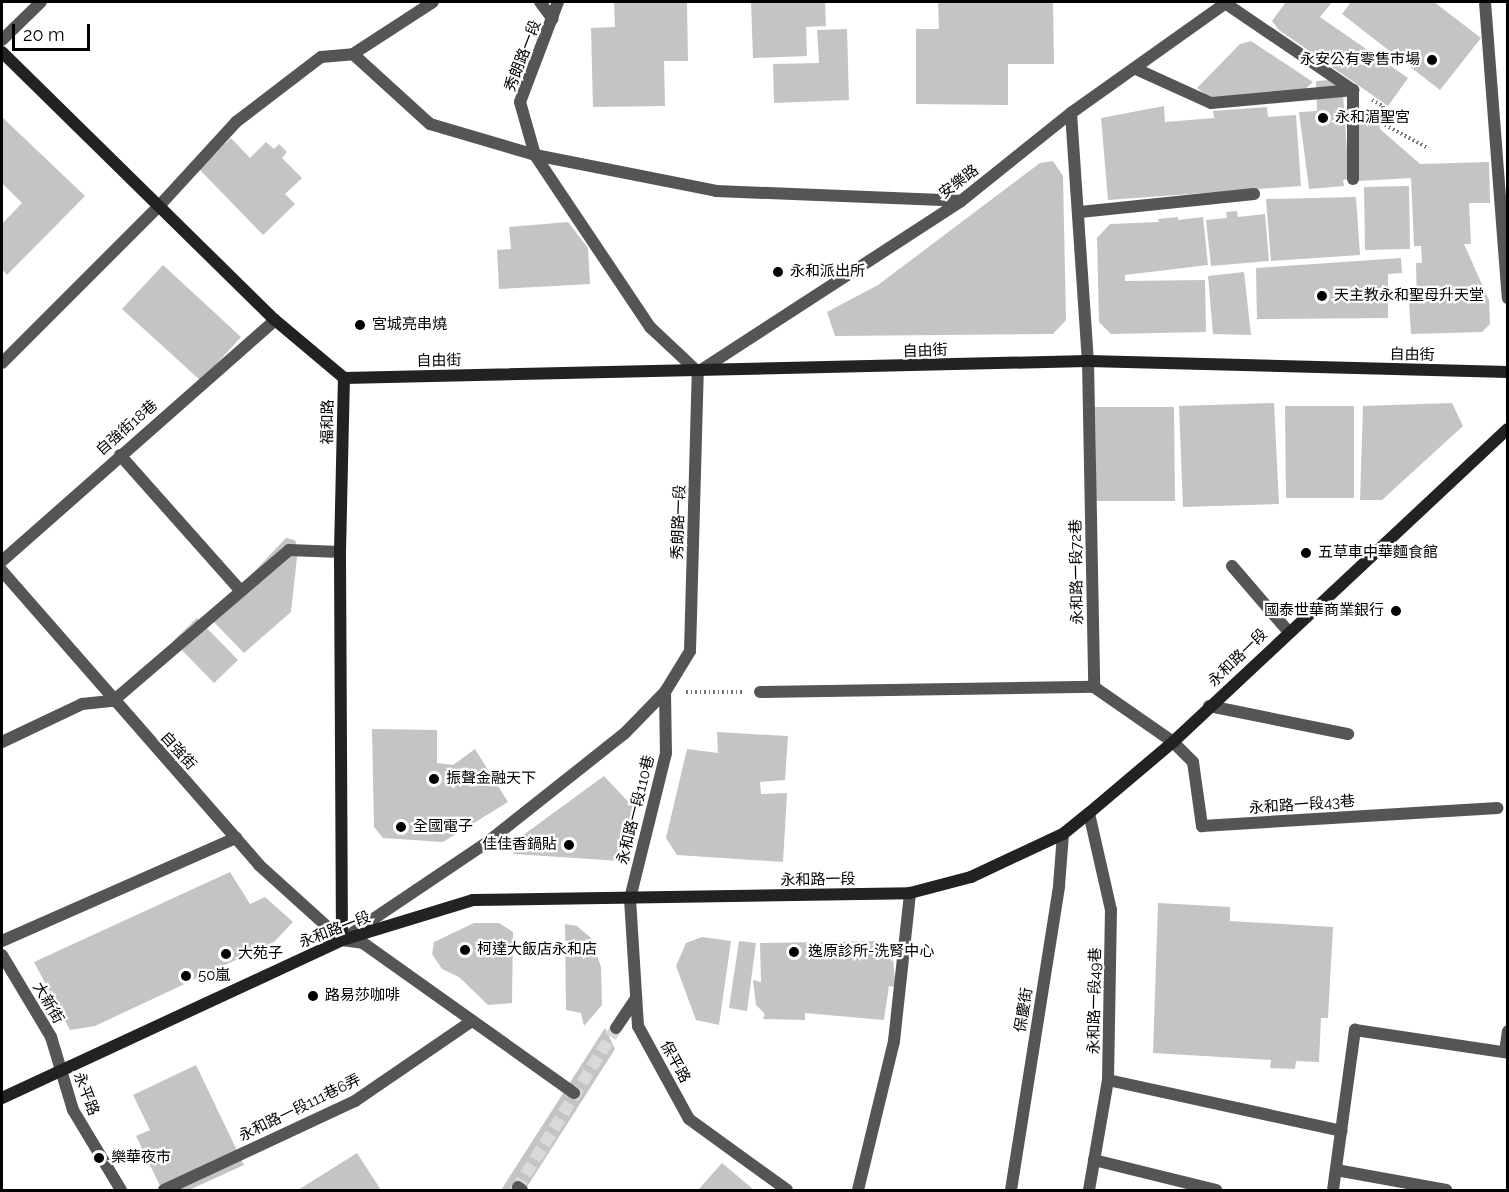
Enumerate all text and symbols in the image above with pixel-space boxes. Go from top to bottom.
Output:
scale bar [15,12,93,50]
street label: 秀朗路一段 [501,18,545,94]
text: 20 m [23,24,65,45]
place label: 永安公有零售市場 [1300,51,1420,69]
marker: 永安公有零售市場 [1425,53,1439,67]
place label: 永和湄聖宮 [1335,109,1410,127]
marker: 永和湄聖宮 [1316,111,1330,125]
street label: 安樂路 [936,161,982,203]
place label: 永和派出所 [790,263,865,281]
marker: 永和派出所 [771,265,785,279]
place label: 天主教永和聖母升天堂 [1334,287,1484,305]
marker: 天主教永和聖母升天堂 [1315,289,1329,303]
place label: 宮城亮串燒 [372,316,447,334]
marker: 宮城亮串燒 [353,318,367,332]
street label: 自由街 [902,341,948,361]
street label: 自由街 [1389,346,1435,364]
street label: 自由街 [416,352,462,370]
street label: 自強街18巷 [93,397,161,459]
street label: 福和路 [319,399,337,445]
street label: 秀朗路一段 [669,484,689,560]
street label: 永和路一段72巷 [1067,519,1087,625]
place label: 五草車中華麵食館 [1318,544,1438,562]
marker: 五草車中華麵食館 [1299,546,1313,560]
place label: 國泰世華商業銀行 [1264,602,1384,620]
marker: 國泰世華商業銀行 [1389,604,1403,618]
street label: 永和路一段 [1205,625,1271,691]
street label: 自強街 [156,728,200,774]
street label: 永和路一段110巷 [614,753,658,867]
place label: 振聲金融天下 [446,770,536,788]
marker: 振聲金融天下 [427,772,441,786]
street label: 永和路一段43巷 [1248,792,1356,818]
place label: 全國電子 [413,818,473,836]
marker: 全國電子 [394,820,408,834]
place label: 佳佳香鍋貼 [482,836,557,854]
marker: 佳佳香鍋貼 [562,838,576,852]
street label: 永和路一段 [780,870,856,890]
street label: 永和路一段 [297,908,373,952]
place label: 柯達大飯店永和店 [477,941,597,959]
marker: 柯達大飯店永和店 [458,943,472,957]
marker: 逸原診所-洗腎中心 [785,943,803,961]
place label: 逸原診所-洗腎中心 [808,943,934,961]
place label: 大苑子 [238,945,283,963]
marker: 大苑子 [219,947,233,961]
street label: 永和路一段49巷 [1085,947,1105,1055]
place label: 50嵐 [198,967,230,985]
marker: 50嵐 [179,969,193,983]
street label: 大新街 [29,979,67,1027]
street label: 保慶街 [1012,986,1036,1034]
place label: 路易莎咖啡 [325,987,400,1005]
marker: 路易莎咖啡 [306,989,320,1003]
street label: 保平路 [656,1038,694,1086]
street label: 永平路 [70,1070,102,1118]
street label: 永和路一段111巷6弄 [236,1071,364,1145]
place label: 樂華夜市 [111,1149,171,1167]
marker: 樂華夜市 [92,1151,106,1165]

